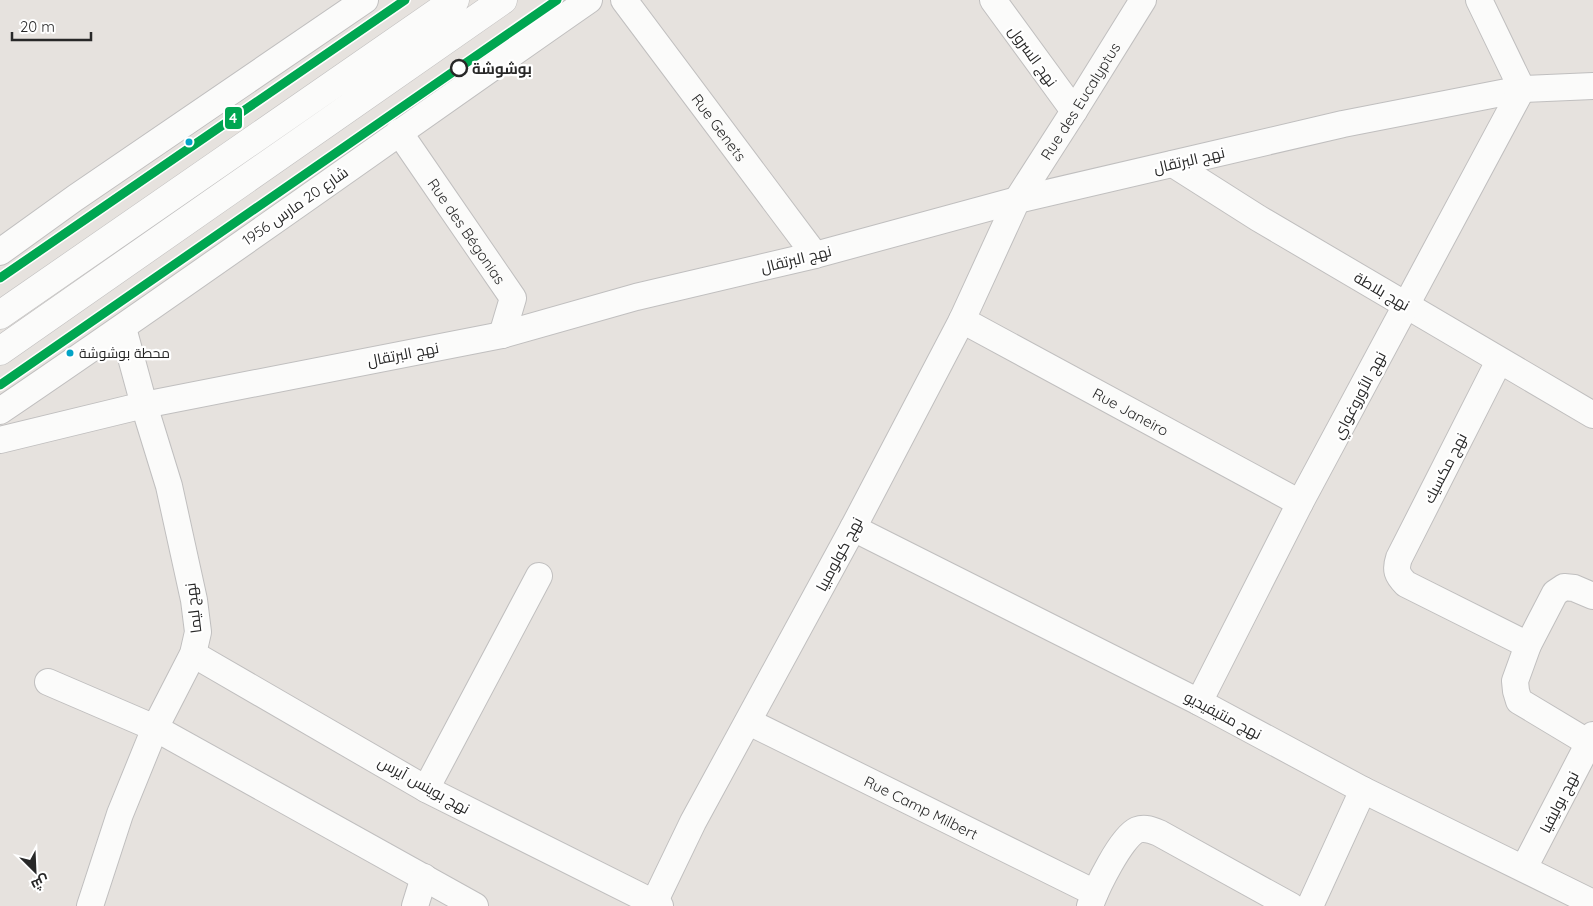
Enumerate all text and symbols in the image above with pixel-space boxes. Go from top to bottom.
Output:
scale bar [12,10,91,42]
text: 20 m [20,17,55,36]
street label: نهج السرول [1003,22,1062,91]
street label: Rue des Eucalyptus [1036,39,1124,163]
marker: بوشوشة [450,59,468,77]
place label: بوشوشة [472,59,532,78]
street label: Rue Genets [688,90,751,165]
line badge: 4 [224,106,243,130]
text: 4 [229,109,237,127]
unlabelled marker [184,137,194,147]
street label: نهج البرتقال [1152,143,1227,179]
street label: شارع 20 مارس 1956 [238,162,353,251]
street label: Rue des Bégonias [424,174,510,287]
street label: نهج البرتقال [759,241,834,279]
street label: نهج بلاطة [1350,267,1413,316]
street label: نهج البرتقال [366,338,441,372]
place label: محطة بوشوشة [79,344,170,362]
marker: محطة بوشوشة [65,348,75,358]
street label: نهج الأوروغواي [1328,348,1393,443]
street label: Rue Janeiro [1090,383,1172,440]
street label: نهج مكسيك [1419,430,1473,507]
street label: نهج كولومبيا [812,514,868,595]
street label: نهج ليما [180,582,207,634]
street label: نهج منتيفيديو [1180,687,1265,745]
street label: نهج بوينس آيرس [374,752,473,820]
street label: نهج بوليفيا [1535,768,1584,837]
street label: Rue Camp Milbert [861,771,981,843]
north arrow [10,846,60,896]
text: ش [28,871,52,895]

